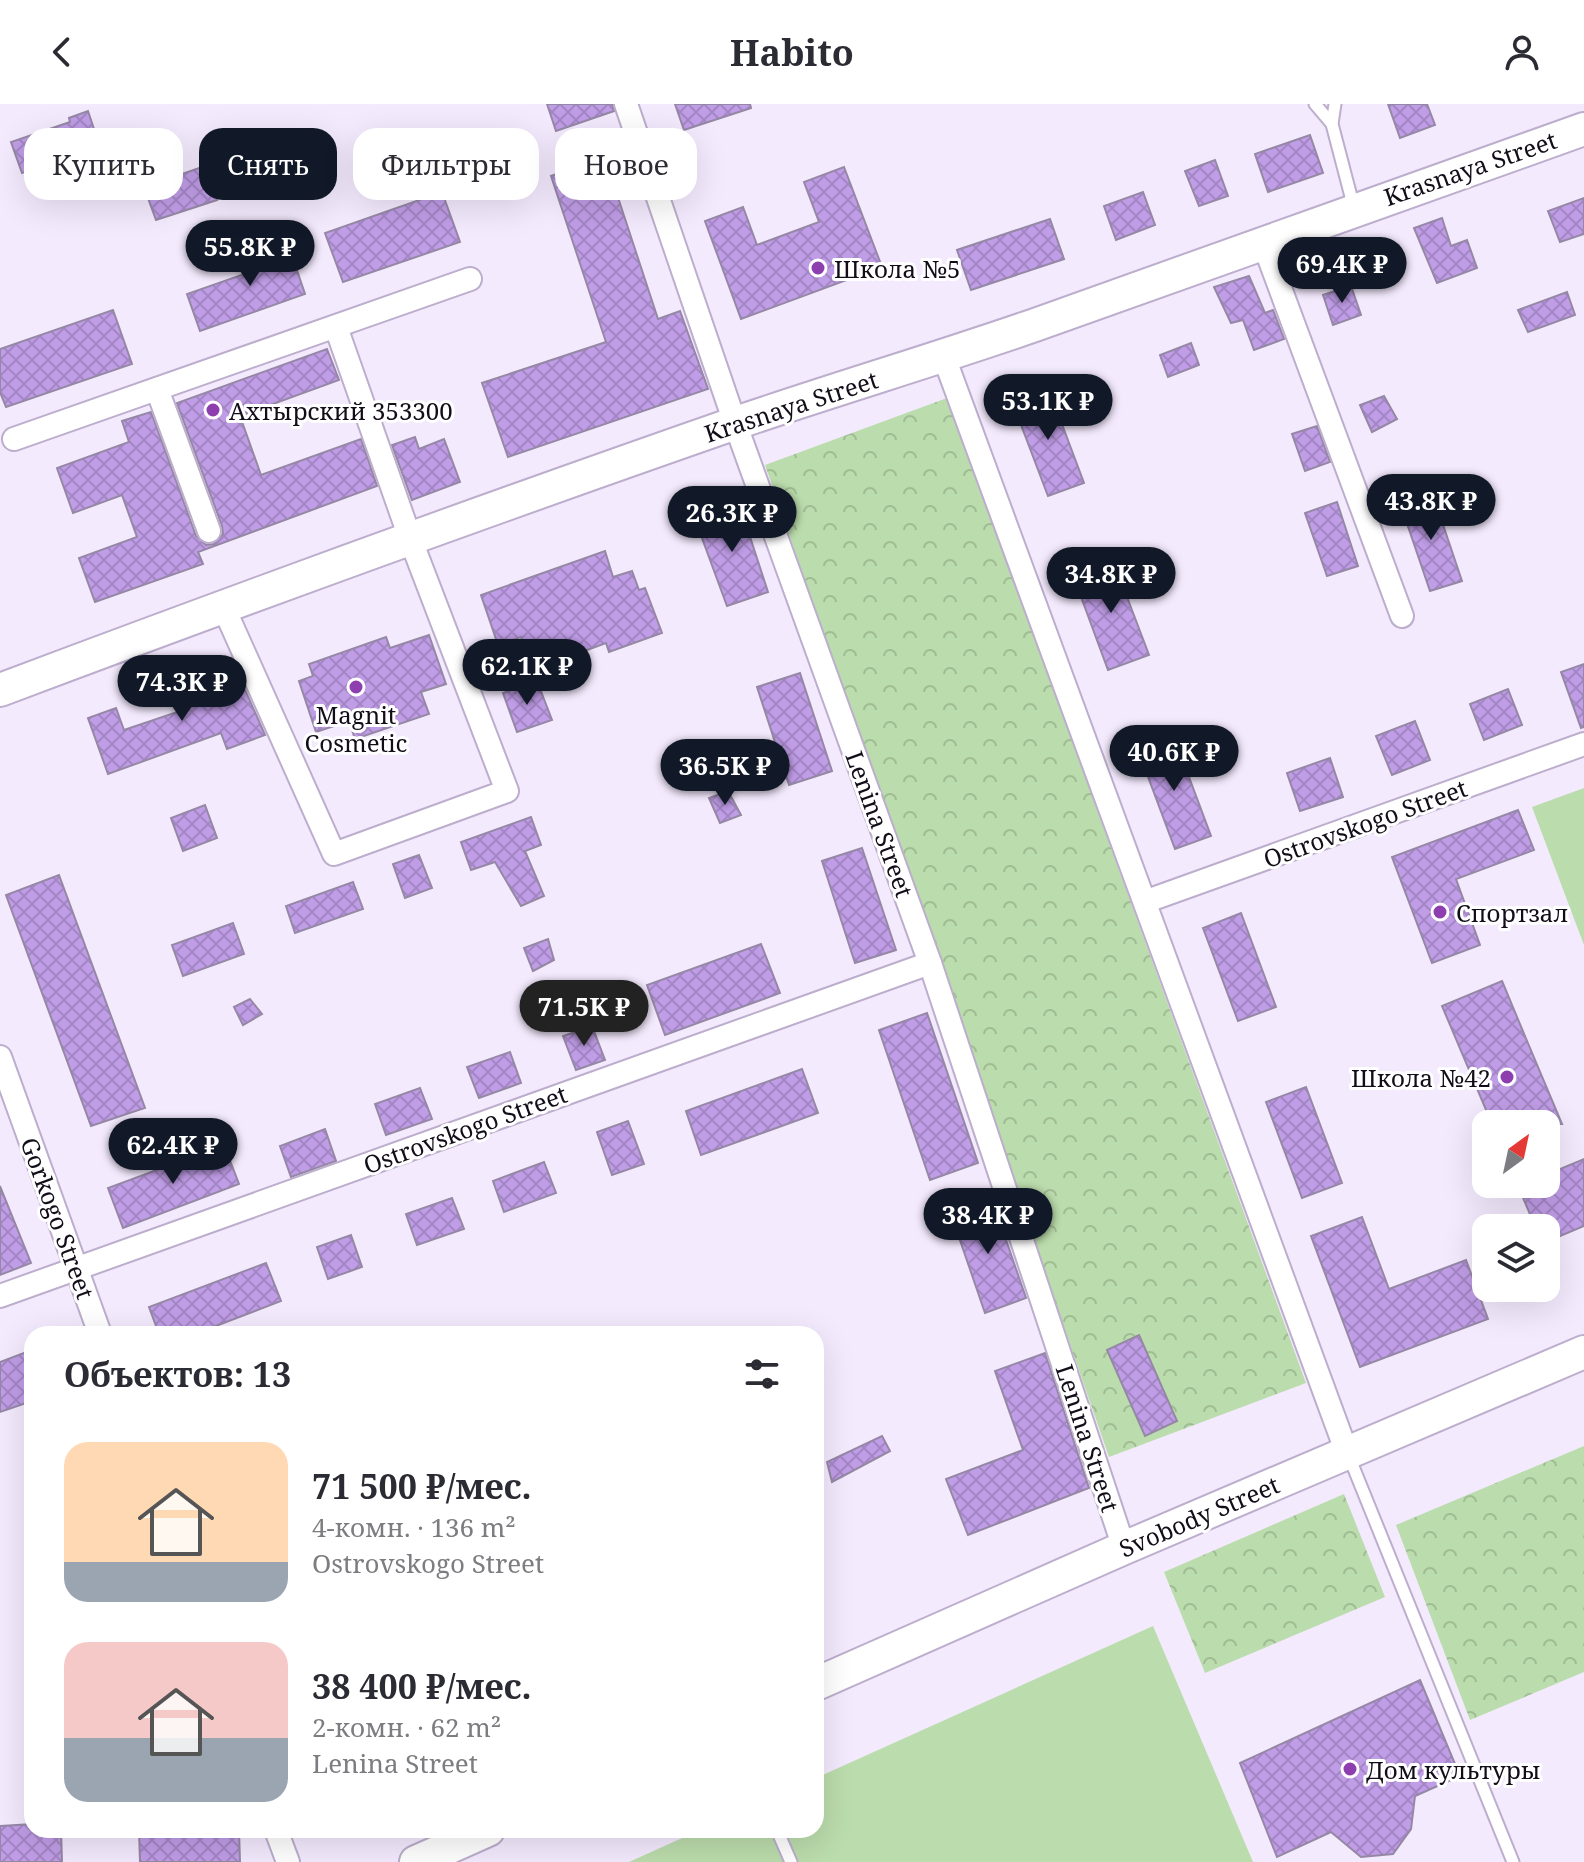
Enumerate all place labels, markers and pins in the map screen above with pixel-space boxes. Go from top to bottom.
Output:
pin: 55.8K ₽ [176,220,324,288]
pin: 69.4K ₽ [1268,237,1416,305]
place label: Школа №5 [834,252,961,285]
marker: Школа №5 [809,259,827,277]
pin: 53.1K ₽ [974,374,1122,442]
place label: Ахтырский 353300 [229,394,453,427]
marker: Ахтырский 353300 [204,401,222,419]
pin: 43.8K ₽ [1357,474,1505,542]
pin: 26.3K ₽ [658,486,806,554]
pin: 34.8K ₽ [1037,547,1185,615]
pin: 62.1K ₽ [453,639,601,707]
pin: 74.3K ₽ [108,655,256,723]
marker: Magnit Cosmetic [347,678,365,696]
place label: Magnit Cosmetic [305,698,407,759]
pin: 40.6K ₽ [1100,725,1248,793]
pin: 36.5K ₽ [651,739,799,807]
place label: Спортзал [1456,896,1568,929]
marker: Спортзал [1431,903,1449,921]
pin: 71.5K ₽ [510,980,658,1048]
place label: Школа №42 [1351,1061,1491,1094]
marker: Школа №42 [1498,1068,1516,1086]
pin: 62.4K ₽ [99,1118,247,1186]
pin: 38.4K ₽ [914,1188,1062,1256]
place label: Дом культуры [1366,1753,1541,1786]
marker: Дом культуры [1341,1760,1359,1778]

